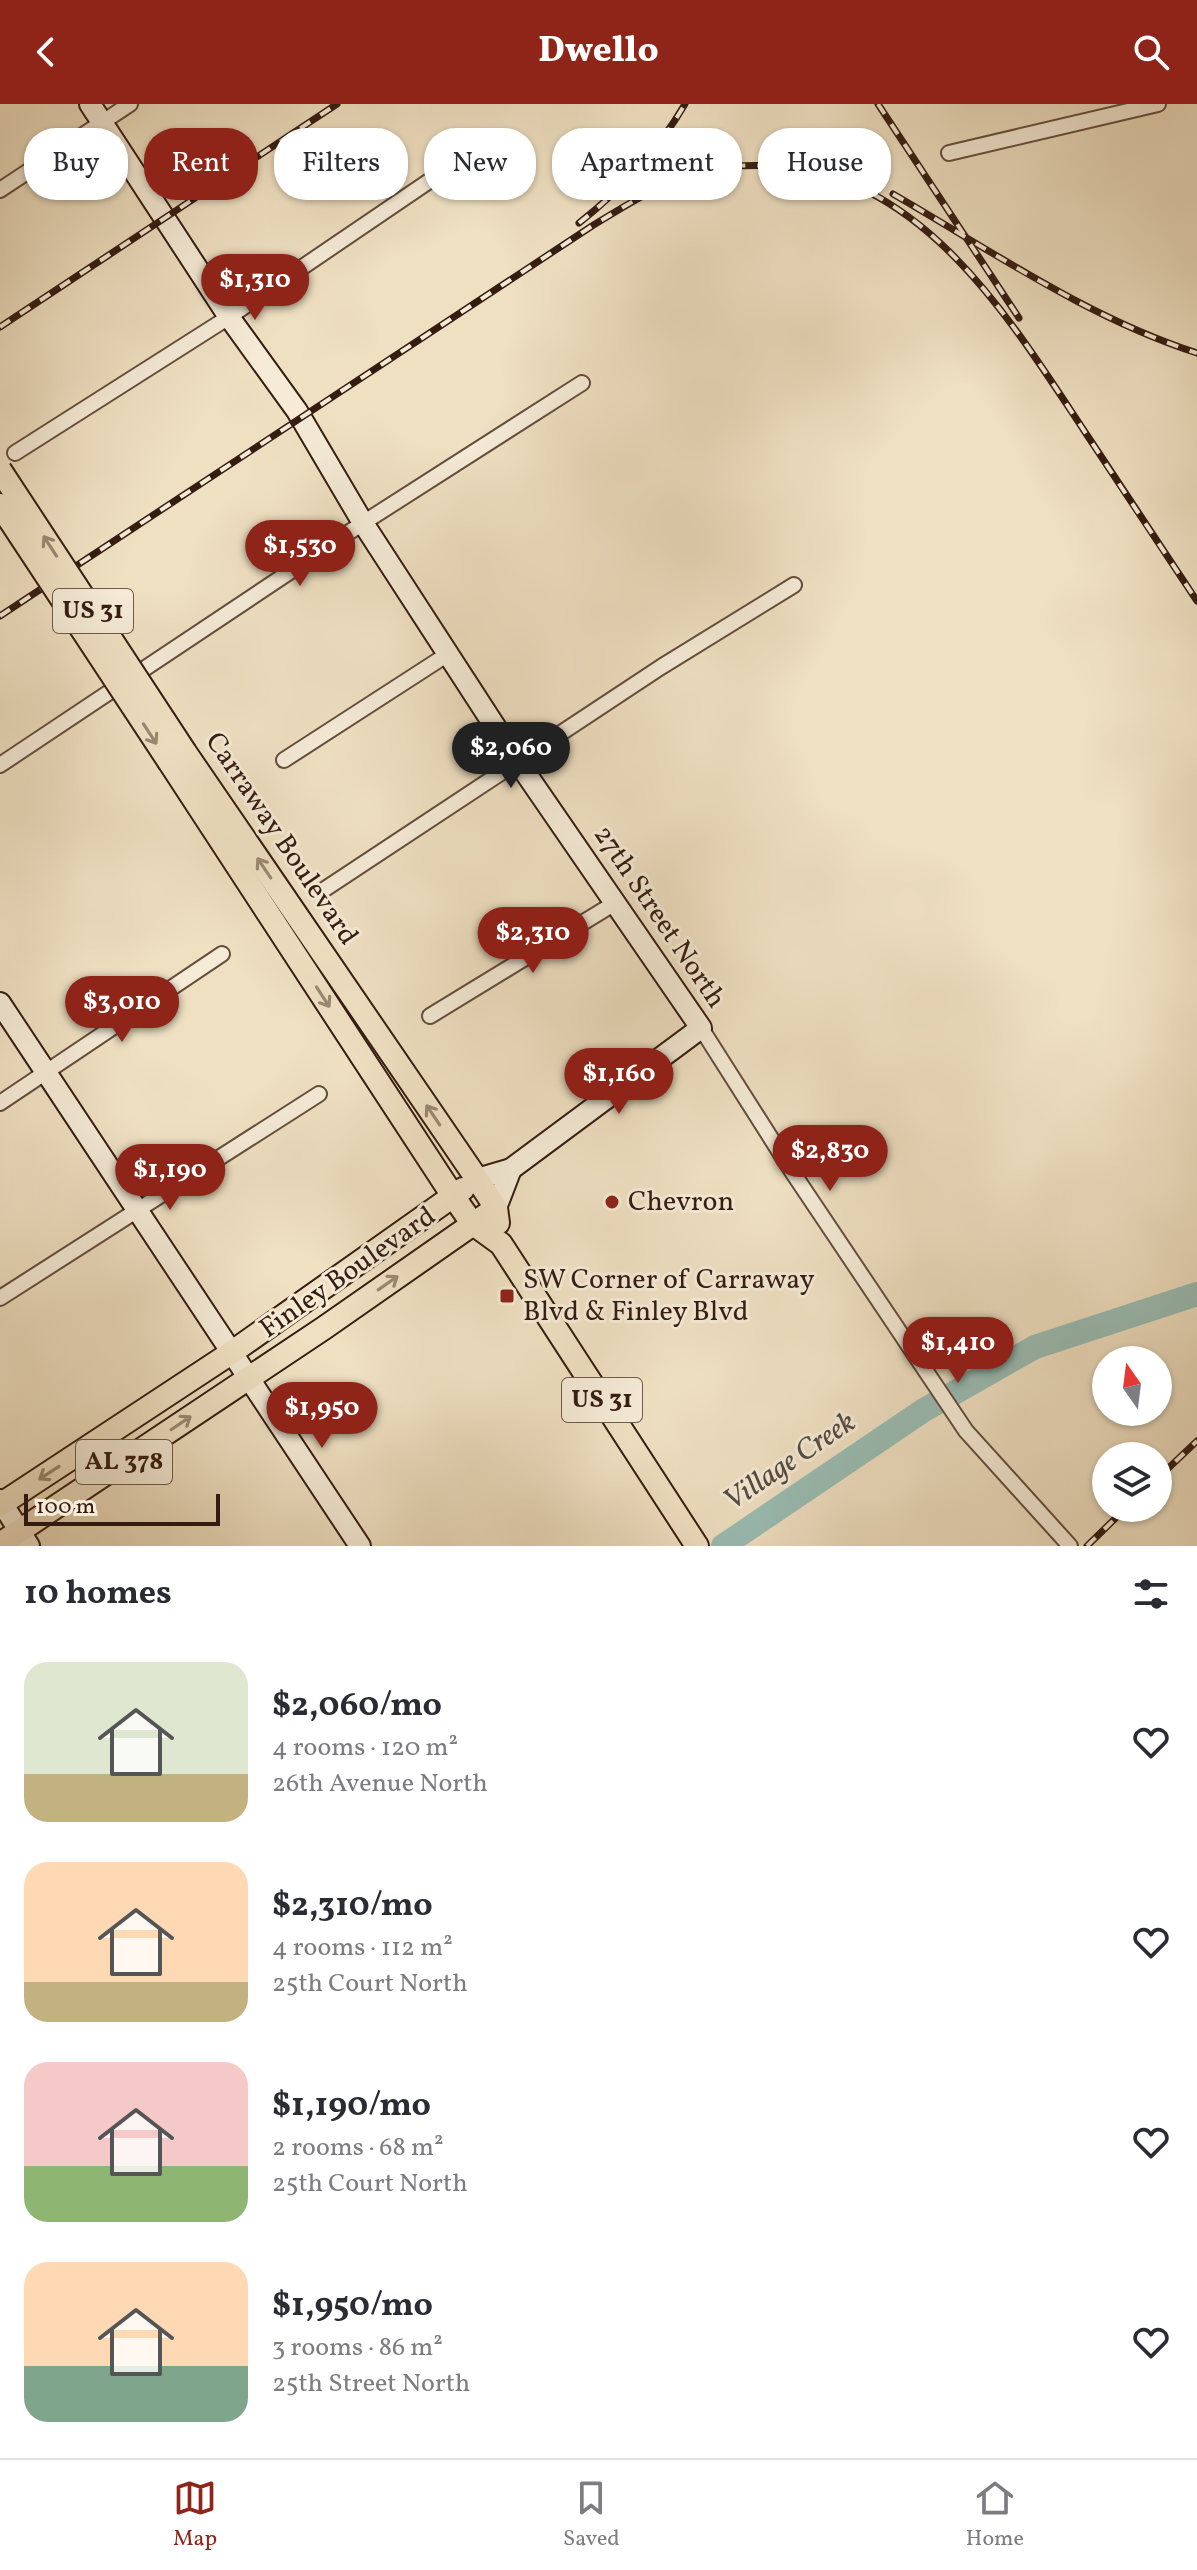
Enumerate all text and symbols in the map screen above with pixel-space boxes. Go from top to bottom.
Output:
text: Dwello [538,27,659,77]
icon: back [24,30,68,74]
icon: search [1129,30,1173,74]
chip: Buy [24,128,128,200]
chip: Rent [144,128,258,200]
chip: Filters [274,128,408,200]
chip: New [424,128,536,200]
chip: Apartment [552,128,742,200]
chip: House [758,128,891,200]
pin: $1,310 [190,254,320,322]
text: $1,310 [219,262,291,298]
pin: $1,530 [235,520,365,588]
text: $1,530 [263,528,337,564]
one-way arrow [42,536,58,558]
road number: US 31 [53,589,133,633]
one-way arrow [143,722,159,745]
pin: $2,060 [446,722,576,790]
street label: Carraway Boulevard [195,725,367,953]
text: $2,060 [470,730,552,766]
street label: 27th Street North [583,818,735,1016]
one-way arrow [255,857,272,879]
pin: $2,310 [468,907,598,975]
text: $2,310 [496,915,570,951]
pin: $3,010 [57,976,187,1044]
text: $3,010 [83,984,161,1020]
one-way arrow [315,986,331,1008]
pin: $1,160 [554,1048,684,1116]
text: $1,160 [582,1056,656,1092]
one-way arrow [425,1105,441,1127]
pin: $2,830 [765,1125,895,1193]
text: $2,830 [791,1133,869,1169]
pin: $1,190 [105,1144,235,1212]
text: $1,190 [133,1152,207,1188]
place label: Chevron [628,1183,734,1222]
marker: Chevron [603,1193,621,1211]
street label: Finley Boulevard [252,1198,444,1348]
place label: SW Corner of Carraway Blvd & Finley Blvd [523,1261,815,1332]
one-way arrow [376,1275,398,1291]
marker: SW Corner of Carraway Blvd & Finley Blvd [498,1287,516,1305]
pin: $1,410 [893,1317,1023,1385]
text: $1,410 [921,1325,995,1361]
north arrow [1092,1346,1172,1426]
map controls [1092,1346,1172,1522]
road number: US 31 [562,1378,642,1422]
pin: $1,950 [257,1382,387,1450]
text: $1,950 [285,1390,359,1426]
water label: Village Creek [715,1402,865,1522]
one-way arrow [170,1415,192,1431]
road number: AL 378 [76,1440,172,1484]
button: layers [1092,1442,1172,1522]
one-way arrow [38,1465,61,1481]
scale bar [24,1490,220,1526]
text: 100 m [36,1492,95,1523]
text: 10 homes [24,1571,172,1618]
icon: filters [1129,1572,1173,1616]
text: $2,060/mo [272,1683,442,1730]
icon: home [88,1694,184,1790]
icon: heart [1129,1720,1173,1764]
text: 4 rooms · 120 m² [272,1730,458,1766]
text: 26th Avenue North [272,1766,488,1802]
text: $2,310/mo [272,1883,433,1930]
icon: home [88,1894,184,1990]
icon: heart [1129,1920,1173,1964]
text: 4 rooms · 112 m² [272,1930,453,1966]
text: 25th Court North [272,1966,468,2002]
text: $1,190/mo [272,2083,431,2130]
icon: home [88,2094,184,2190]
icon: heart [1129,2120,1173,2164]
text: 2 rooms · 68 m² [272,2130,444,2166]
text: 25th Court North [272,2166,468,2202]
text: $1,950/mo [272,2283,433,2330]
icon: home [88,2294,184,2390]
icon: heart [1129,2320,1173,2364]
text: 3 rooms · 86 m² [272,2330,443,2366]
text: 25th Street North [272,2366,470,2402]
tab: Map [173,2476,217,2555]
tab: Saved [563,2476,620,2555]
tab: Home [966,2476,1024,2555]

